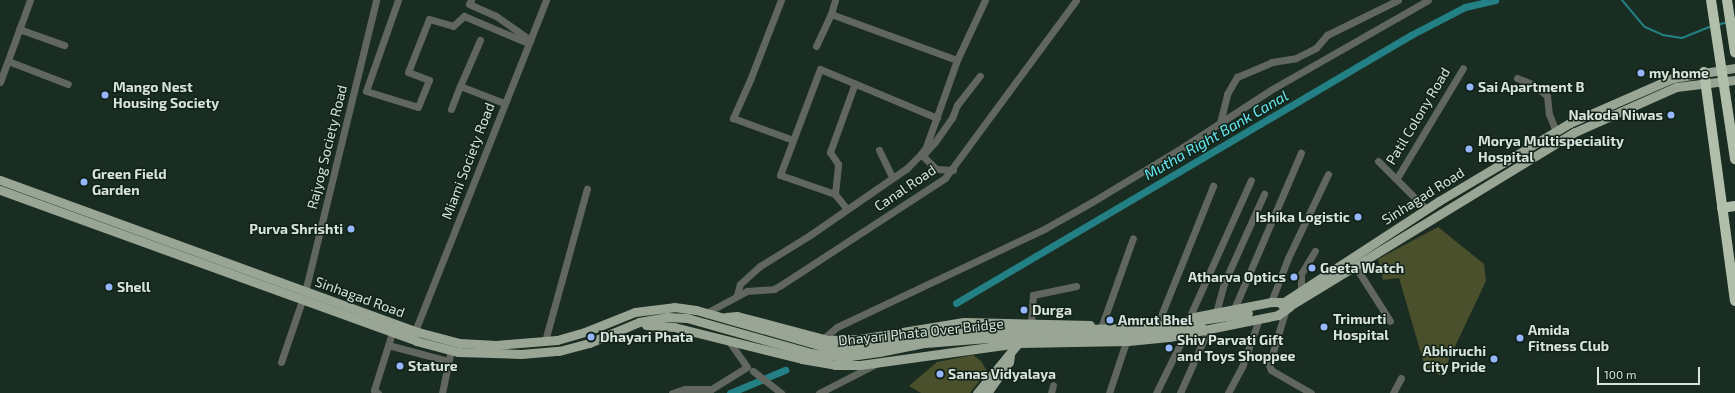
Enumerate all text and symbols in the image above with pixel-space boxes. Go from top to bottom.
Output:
street label: Patil Colony Road [1382,64,1454,168]
place label: my home [1649,65,1709,81]
marker: my home [1636,68,1646,78]
place label: Mango Nest Housing Society [113,79,219,112]
place label: Sai Apartment B [1478,79,1585,95]
marker: Sai Apartment B [1465,82,1475,92]
street label: Rajyog Society Road [303,83,351,211]
water label: Mutha Right Bank Canal [1141,86,1291,184]
marker: Mango Nest Housing Society [100,90,110,100]
street label: Miami Society Road [438,100,498,222]
place label: Nakoda Niwas [1569,107,1663,123]
marker: Nakoda Niwas [1666,110,1676,120]
place label: Morya Multispeciality Hospital [1478,133,1624,166]
marker: Morya Multispeciality Hospital [1463,143,1475,155]
street label: Canal Road [871,161,939,215]
street label: Sinhagad Road [1379,164,1467,228]
place label: Green Field Garden [92,166,167,198]
marker: Green Field Garden [79,177,89,187]
place label: Ishika Logistic [1255,209,1350,225]
marker: Ishika Logistic [1353,212,1363,222]
place label: Purva Shrishti [249,221,343,237]
marker: Purva Shrishti [346,224,356,234]
place label: Geeta Watch [1320,260,1404,276]
marker: Geeta Watch [1307,263,1317,273]
place label: Atharva Optics [1188,269,1286,285]
marker: Atharva Optics [1289,272,1299,282]
street label: Sinhagad Road [313,273,407,321]
place label: Shell [117,279,151,295]
marker: Shell [104,282,114,292]
place label: Durga [1032,302,1072,318]
marker: Durga [1019,305,1029,315]
place label: Trimurti Hospital [1333,311,1389,344]
place label: Amrut Bhel [1118,312,1192,328]
street label: Dhayari Phata Over Bridge [837,315,1005,349]
marker: Amrut Bhel [1105,315,1115,325]
marker: Trimurti Hospital [1318,321,1330,333]
place label: Amida Fitness Club [1528,322,1609,354]
place label: Dhayari Phata [600,329,693,345]
marker: Dhayari Phata [585,331,597,343]
place label: Shiv Parvati Gift and Toys Shoppee [1177,332,1296,364]
marker: Amida Fitness Club [1515,333,1525,343]
marker: Shiv Parvati Gift and Toys Shoppee [1164,343,1174,353]
place label: Abhiruchi City Pride [1422,343,1486,376]
marker: Abhiruchi City Pride [1489,354,1499,364]
place label: Stature [408,358,458,374]
scale bar [1599,359,1702,385]
marker: Stature [395,361,405,371]
place label: Sanas Vidyalaya [948,366,1056,382]
text: 100 m [1604,367,1636,381]
marker: Sanas Vidyalaya [935,369,945,379]

